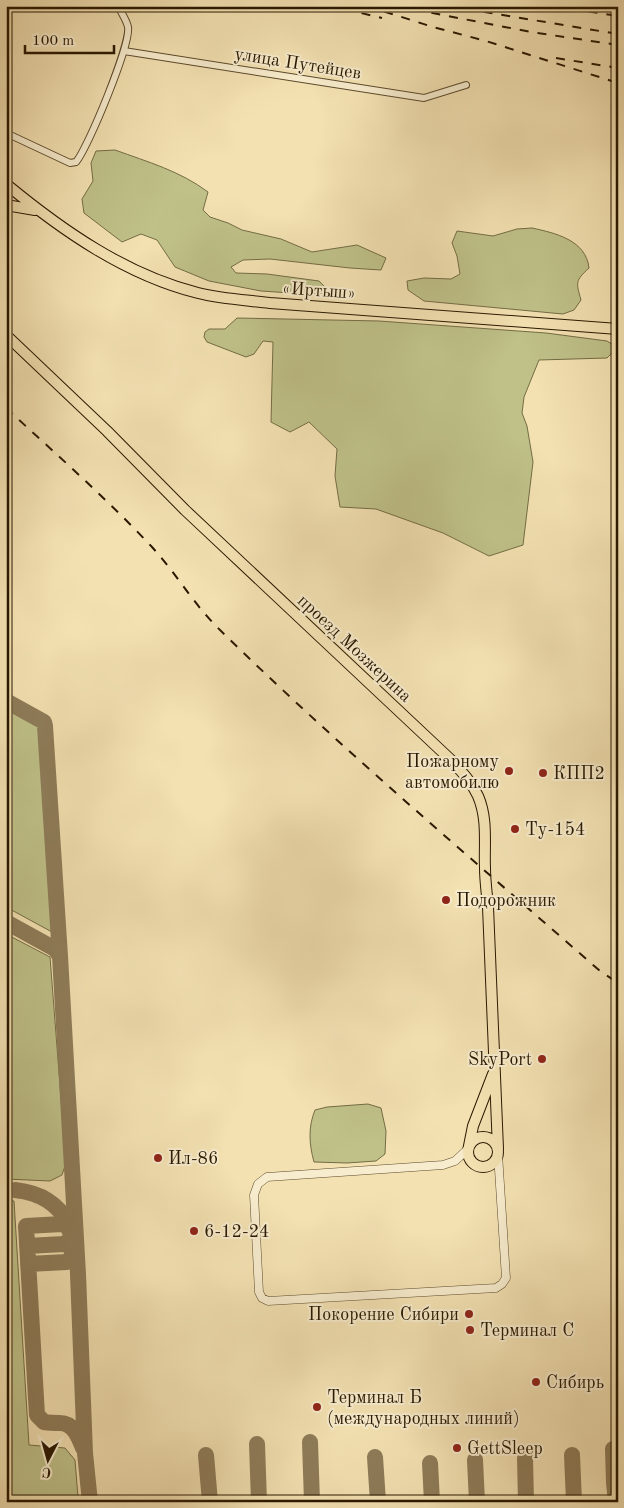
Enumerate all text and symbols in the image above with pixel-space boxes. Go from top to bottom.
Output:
scale bar [25,22,114,54]
text: 100 m [32,34,74,49]
street label: улица Путейцев [233,45,362,83]
street label: «Иртыш» [282,279,356,303]
street label: проезд Мозжерина [294,591,415,706]
place label: Пожарному автомобилю [405,753,499,792]
marker: Пожарному автомобилю [503,765,515,777]
place label: КПП2 [553,765,605,783]
marker: КПП2 [537,767,549,779]
place label: Ту-154 [525,821,585,839]
marker: Ту-154 [509,823,521,835]
place label: Подорожник [456,892,556,910]
marker: Подорожник [440,894,452,906]
place label: SkyPort [468,1051,532,1069]
marker: SkyPort [536,1053,548,1065]
place label: Ил-86 [168,1150,218,1168]
marker: Ил-86 [152,1152,164,1164]
place label: 6-12-24 [204,1223,270,1241]
marker: 6-12-24 [188,1225,200,1237]
place label: Покорение Сибири [308,1306,459,1324]
marker: Покорение Сибири [463,1308,475,1320]
place label: Терминал С [480,1322,574,1340]
marker: Терминал С [464,1324,476,1336]
place label: Сибирь [546,1374,604,1392]
marker: Сибирь [530,1376,542,1388]
place label: Терминал Б (международных линий) [327,1389,520,1428]
marker: Терминал Б (международных линий) [311,1401,323,1413]
north arrow [22,1436,72,1486]
place label: GettSleep [467,1440,543,1458]
marker: GettSleep [451,1442,463,1454]
text: С [41,1464,52,1479]

